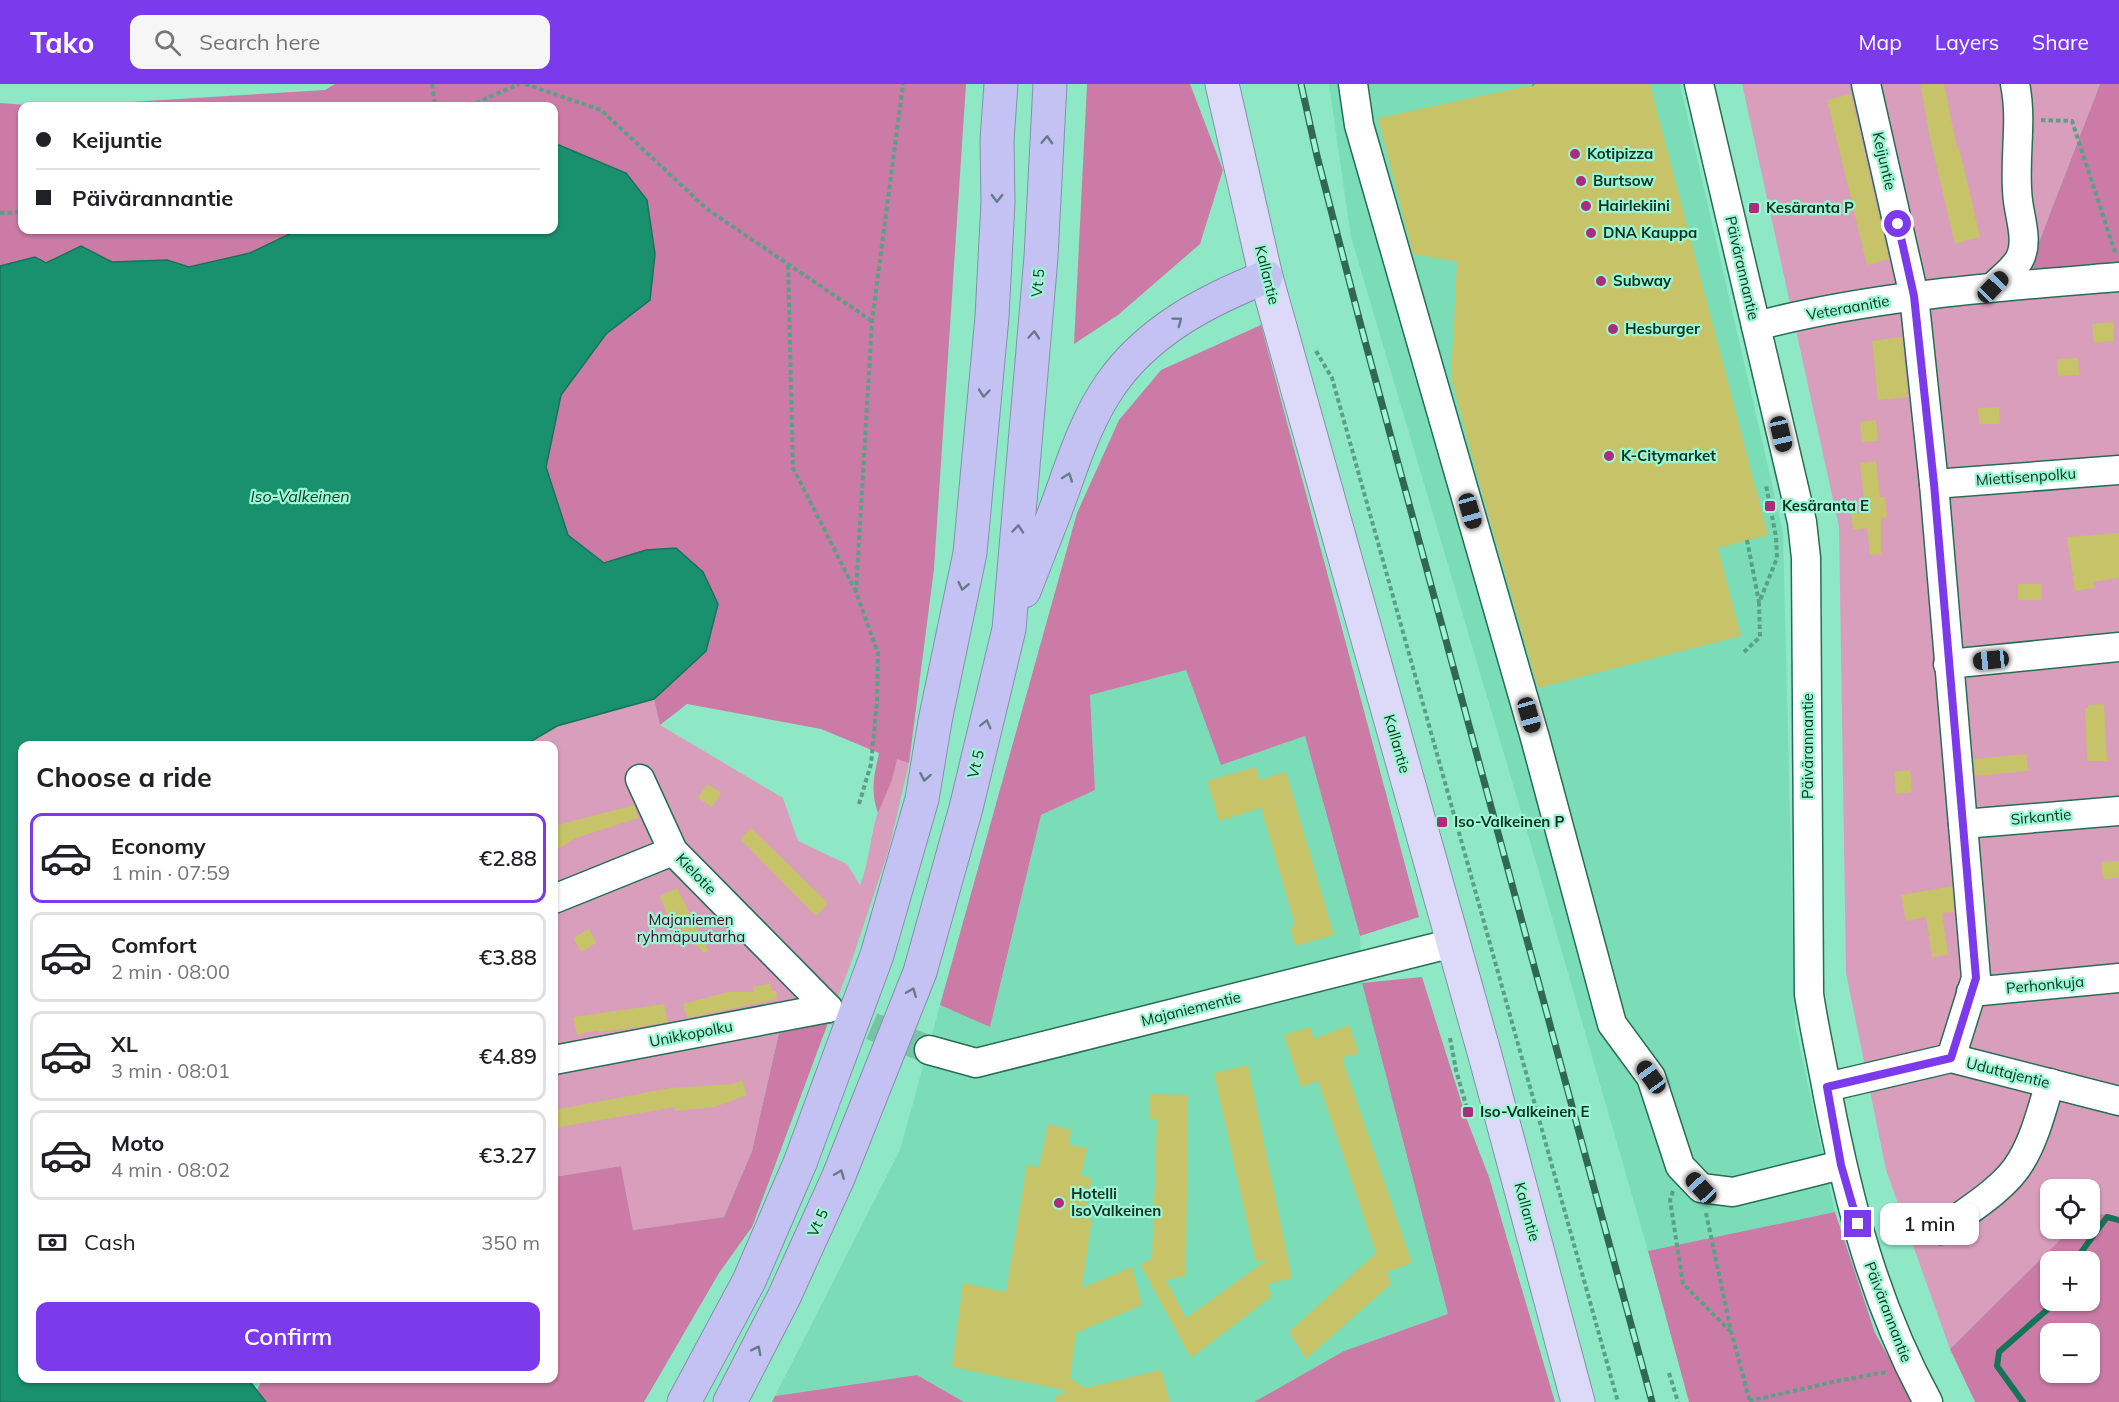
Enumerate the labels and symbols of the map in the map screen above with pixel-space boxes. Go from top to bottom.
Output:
street label: Keijuntie [1869,130,1900,192]
one-way arrow [1041,136,1054,145]
place label: Kotipizza [1587,144,1653,163]
marker: Kotipizza [1568,147,1582,161]
place label: Burtsow [1593,171,1655,190]
marker: Burtsow [1574,174,1588,188]
one-way arrow [991,194,1003,203]
place label: Hairlekiini [1598,196,1670,215]
place label: Kesäranta P [1766,198,1854,217]
marker: Hairlekiini [1579,199,1593,213]
marker: Kesäranta P [1747,201,1761,215]
route start [1884,210,1911,237]
street label: Päivärannantie [1721,214,1764,322]
place label: DNA Kauppa [1603,223,1697,242]
marker: DNA Kauppa [1584,226,1598,240]
street label: Kallantie [1251,243,1284,306]
street label: Vt 5 [1027,268,1048,298]
car [1974,268,2012,306]
place label: Subway [1613,271,1672,290]
marker: Subway [1594,274,1608,288]
street label: Veteraanitie [1805,291,1891,324]
one-way arrow [1171,317,1182,328]
place label: Hesburger [1625,319,1700,338]
marker: Hesburger [1606,322,1620,336]
one-way arrow [1027,330,1040,339]
one-way arrow [978,388,991,397]
car [1768,414,1794,454]
place label: K-Citymarket [1621,446,1716,465]
marker: K-Citymarket [1602,449,1616,463]
street label: Miettisenpolku [1975,464,2077,489]
one-way arrow [1060,472,1073,482]
water label: Iso-Valkeinen [250,486,350,506]
car [1456,491,1484,531]
place label: Kesäranta E [1782,496,1869,515]
marker: Kesäranta E [1763,499,1777,513]
one-way arrow [1011,525,1024,534]
one-way arrow [957,581,970,591]
car [1972,649,2010,671]
street label: Päivärannantie [1798,693,1817,799]
car [1515,695,1543,735]
street label: Kallantie [1380,712,1415,776]
one-way arrow [979,719,992,729]
street label: Vt 5 [963,748,988,780]
one-way arrow [920,773,932,782]
street label: Sirkantie [2010,804,2072,829]
place label: Iso-Valkeinen P [1454,812,1565,831]
marker: Iso-Valkeinen P [1435,815,1449,829]
street label: Kielotie [672,849,721,898]
park label: Majaniemen ryhmäpuutarha [637,910,745,946]
street label: Perhonkuja [2005,972,2085,997]
street label: Majaniementie [1139,987,1243,1030]
one-way arrow [905,988,917,999]
street label: Unikkopolku [648,1016,734,1051]
street label: Uduttajentie [1964,1053,2052,1092]
car [1633,1057,1669,1097]
place label: Iso-Valkeinen E [1480,1102,1590,1121]
marker: Iso-Valkeinen E [1461,1105,1475,1119]
one-way arrow [833,1169,845,1180]
car [1682,1169,1720,1207]
street label: Kallantie [1510,1180,1544,1244]
place label: Hotelli IsoValkeinen [1071,1184,1161,1220]
marker: Hotelli IsoValkeinen [1052,1196,1066,1210]
callout: 1 min [1879,1203,1978,1245]
street label: Vt 5 [803,1206,832,1240]
route end [1844,1210,1871,1237]
street label: Päivärannantie [1861,1259,1916,1365]
one-way arrow [750,1346,761,1356]

